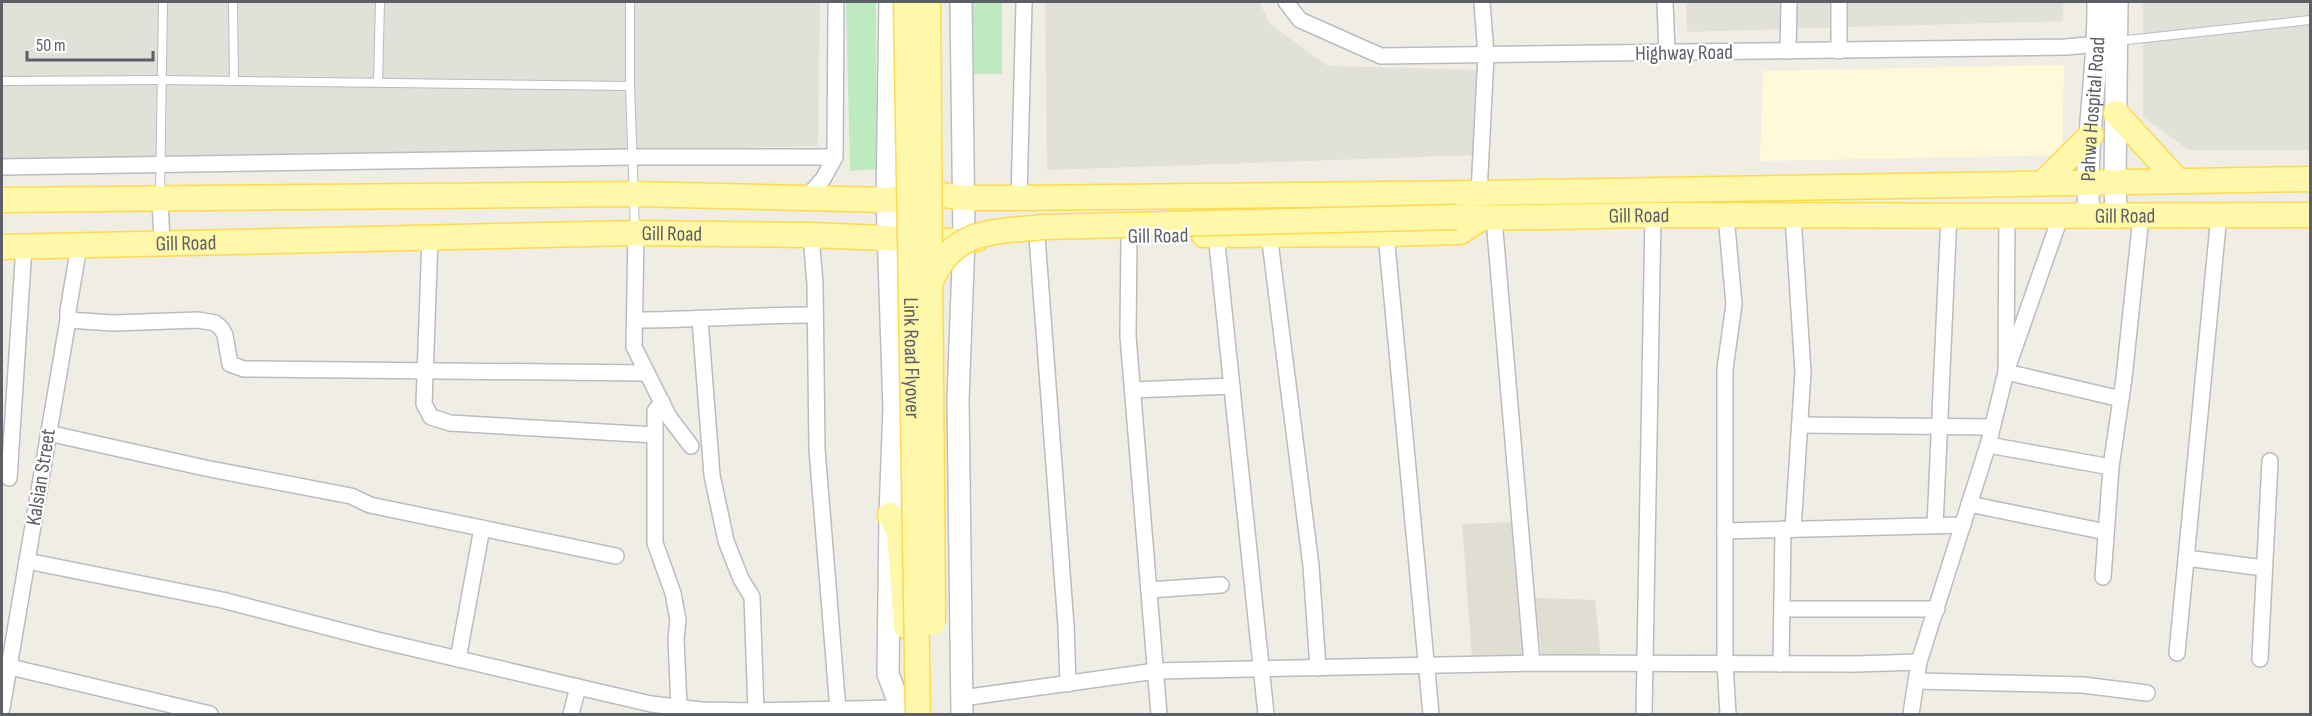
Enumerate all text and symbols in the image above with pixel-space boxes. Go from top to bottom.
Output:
scale bar [27,24,153,62]
text: 50 m [36,35,66,56]
street label: Pahwa Hospital Road [2075,36,2110,182]
street label: Highway Road [1635,40,1733,66]
street label: Gill Road [1608,202,1669,228]
street label: Gill Road [2095,203,2155,228]
street label: Gill Road [641,221,702,246]
street label: Gill Road [1127,223,1189,249]
street label: Gill Road [155,230,217,256]
street label: Link Road Flyover [898,297,926,419]
street label: Kalsian Street [21,427,61,527]

